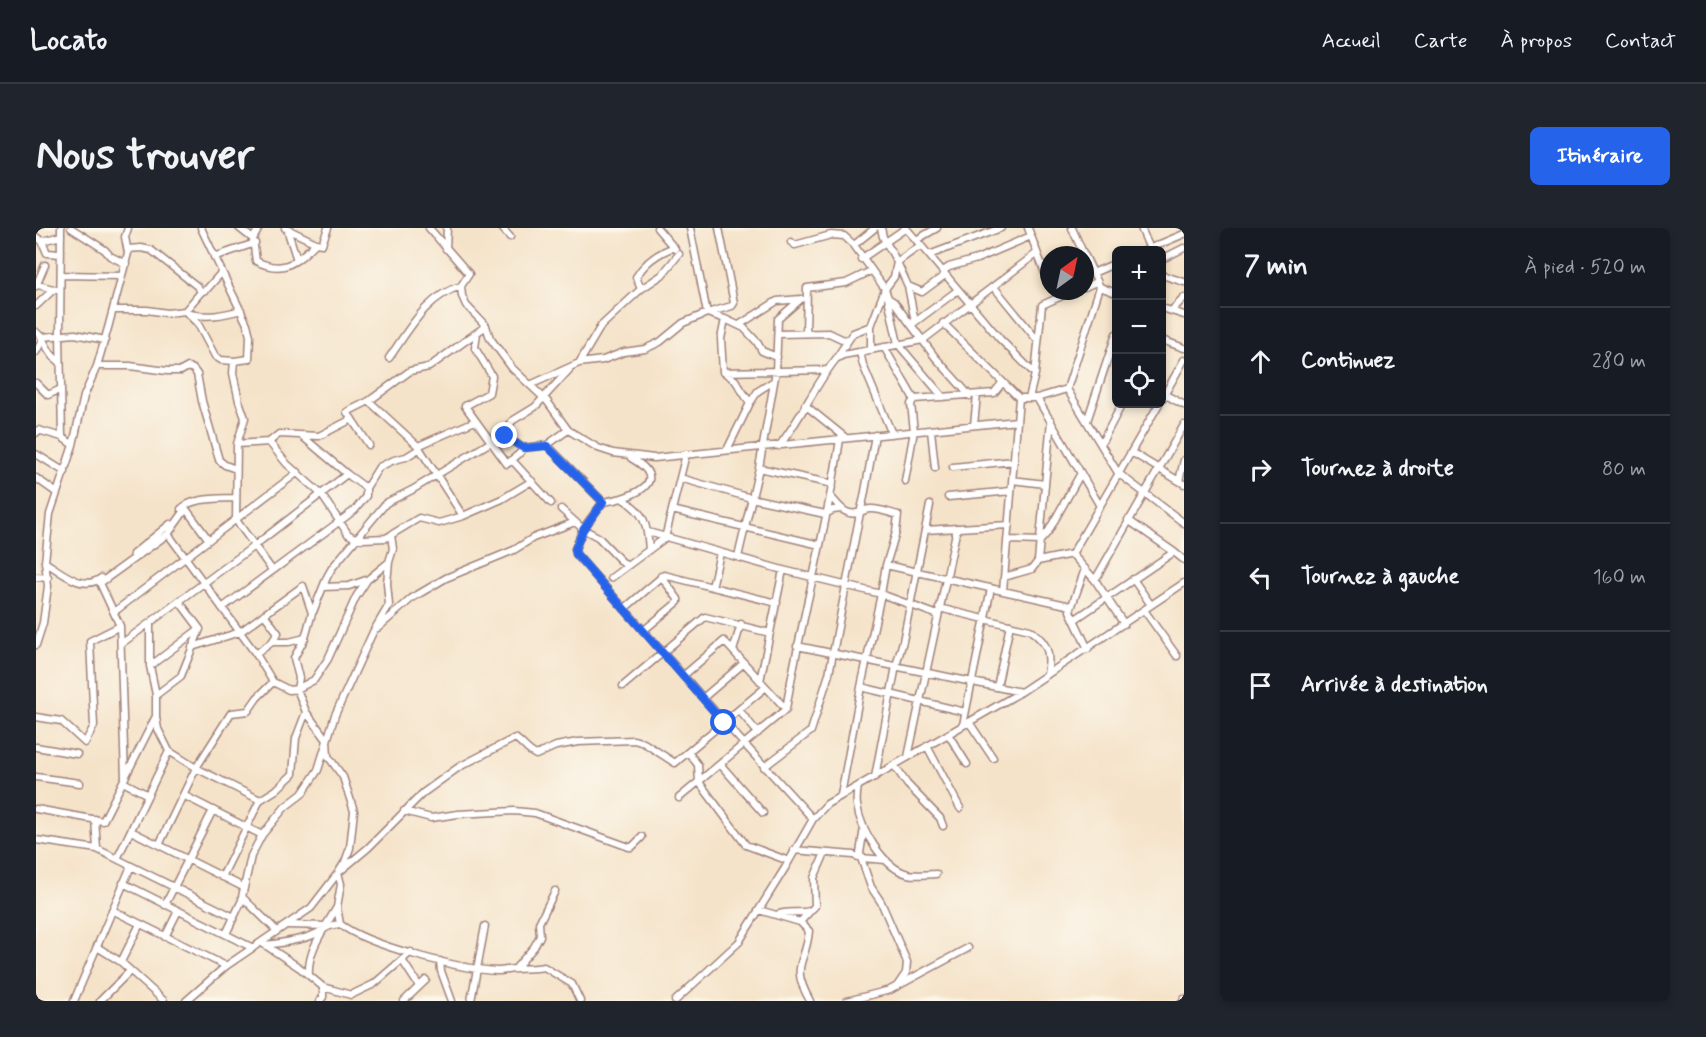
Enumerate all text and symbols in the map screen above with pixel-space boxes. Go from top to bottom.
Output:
text: Locato [30,23,107,60]
text: Accueil [1322,27,1381,55]
text: Carte [1414,27,1468,55]
text: À propos [1501,27,1572,55]
text: Contact [1605,27,1676,55]
button: Itinéraire [1530,127,1670,185]
text: Nous trouver [36,129,254,184]
north arrow [1040,246,1094,300]
map controls [1112,246,1166,408]
button: + [1112,246,1166,300]
text: 7 min [1244,250,1308,284]
text: À pied · 520 m [1525,254,1646,281]
button: − [1112,300,1166,354]
icon: ahead [1244,345,1277,378]
text: Continuez [1301,347,1395,375]
text: 280 m [1592,348,1646,375]
button: locate [1112,354,1166,408]
route end [491,422,517,448]
icon: right [1244,453,1277,486]
text: Tournez à droite [1301,455,1454,483]
text: 80 m [1602,456,1646,483]
icon: left [1244,561,1277,594]
text: Tournez à gauche [1301,563,1459,591]
text: 160 m [1593,564,1646,591]
icon: arrive [1244,669,1277,702]
text: Arrivée à destination [1301,671,1488,699]
route start [710,709,736,735]

